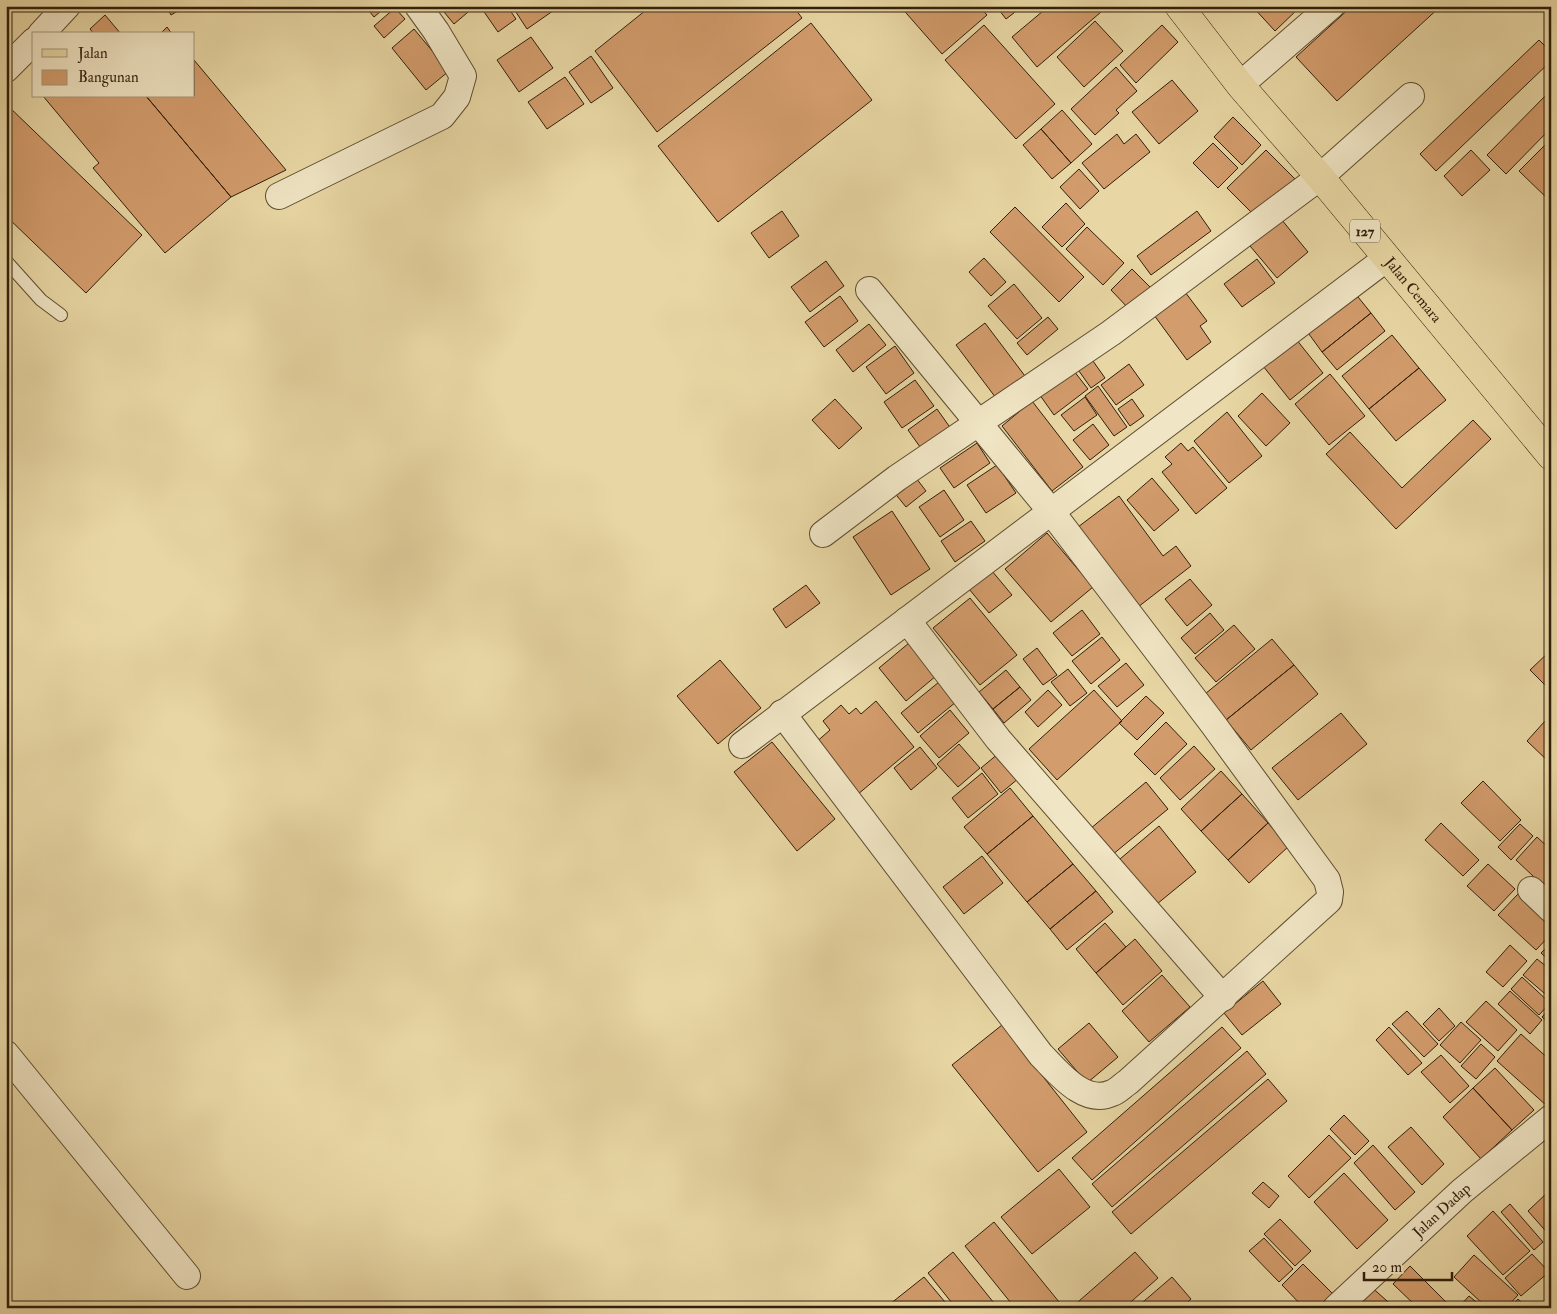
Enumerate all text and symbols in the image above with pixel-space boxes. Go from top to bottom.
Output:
legend [32,32,195,98]
text: Jalan [77,44,108,64]
text: Bangunan [78,68,139,87]
road number: 127 [1350,220,1380,242]
street label: Jalan Cemara [1379,252,1446,327]
street label: Jalan Dadap [1408,1179,1476,1243]
scale bar [1364,1249,1452,1281]
text: 20 m [1372,1258,1402,1277]

